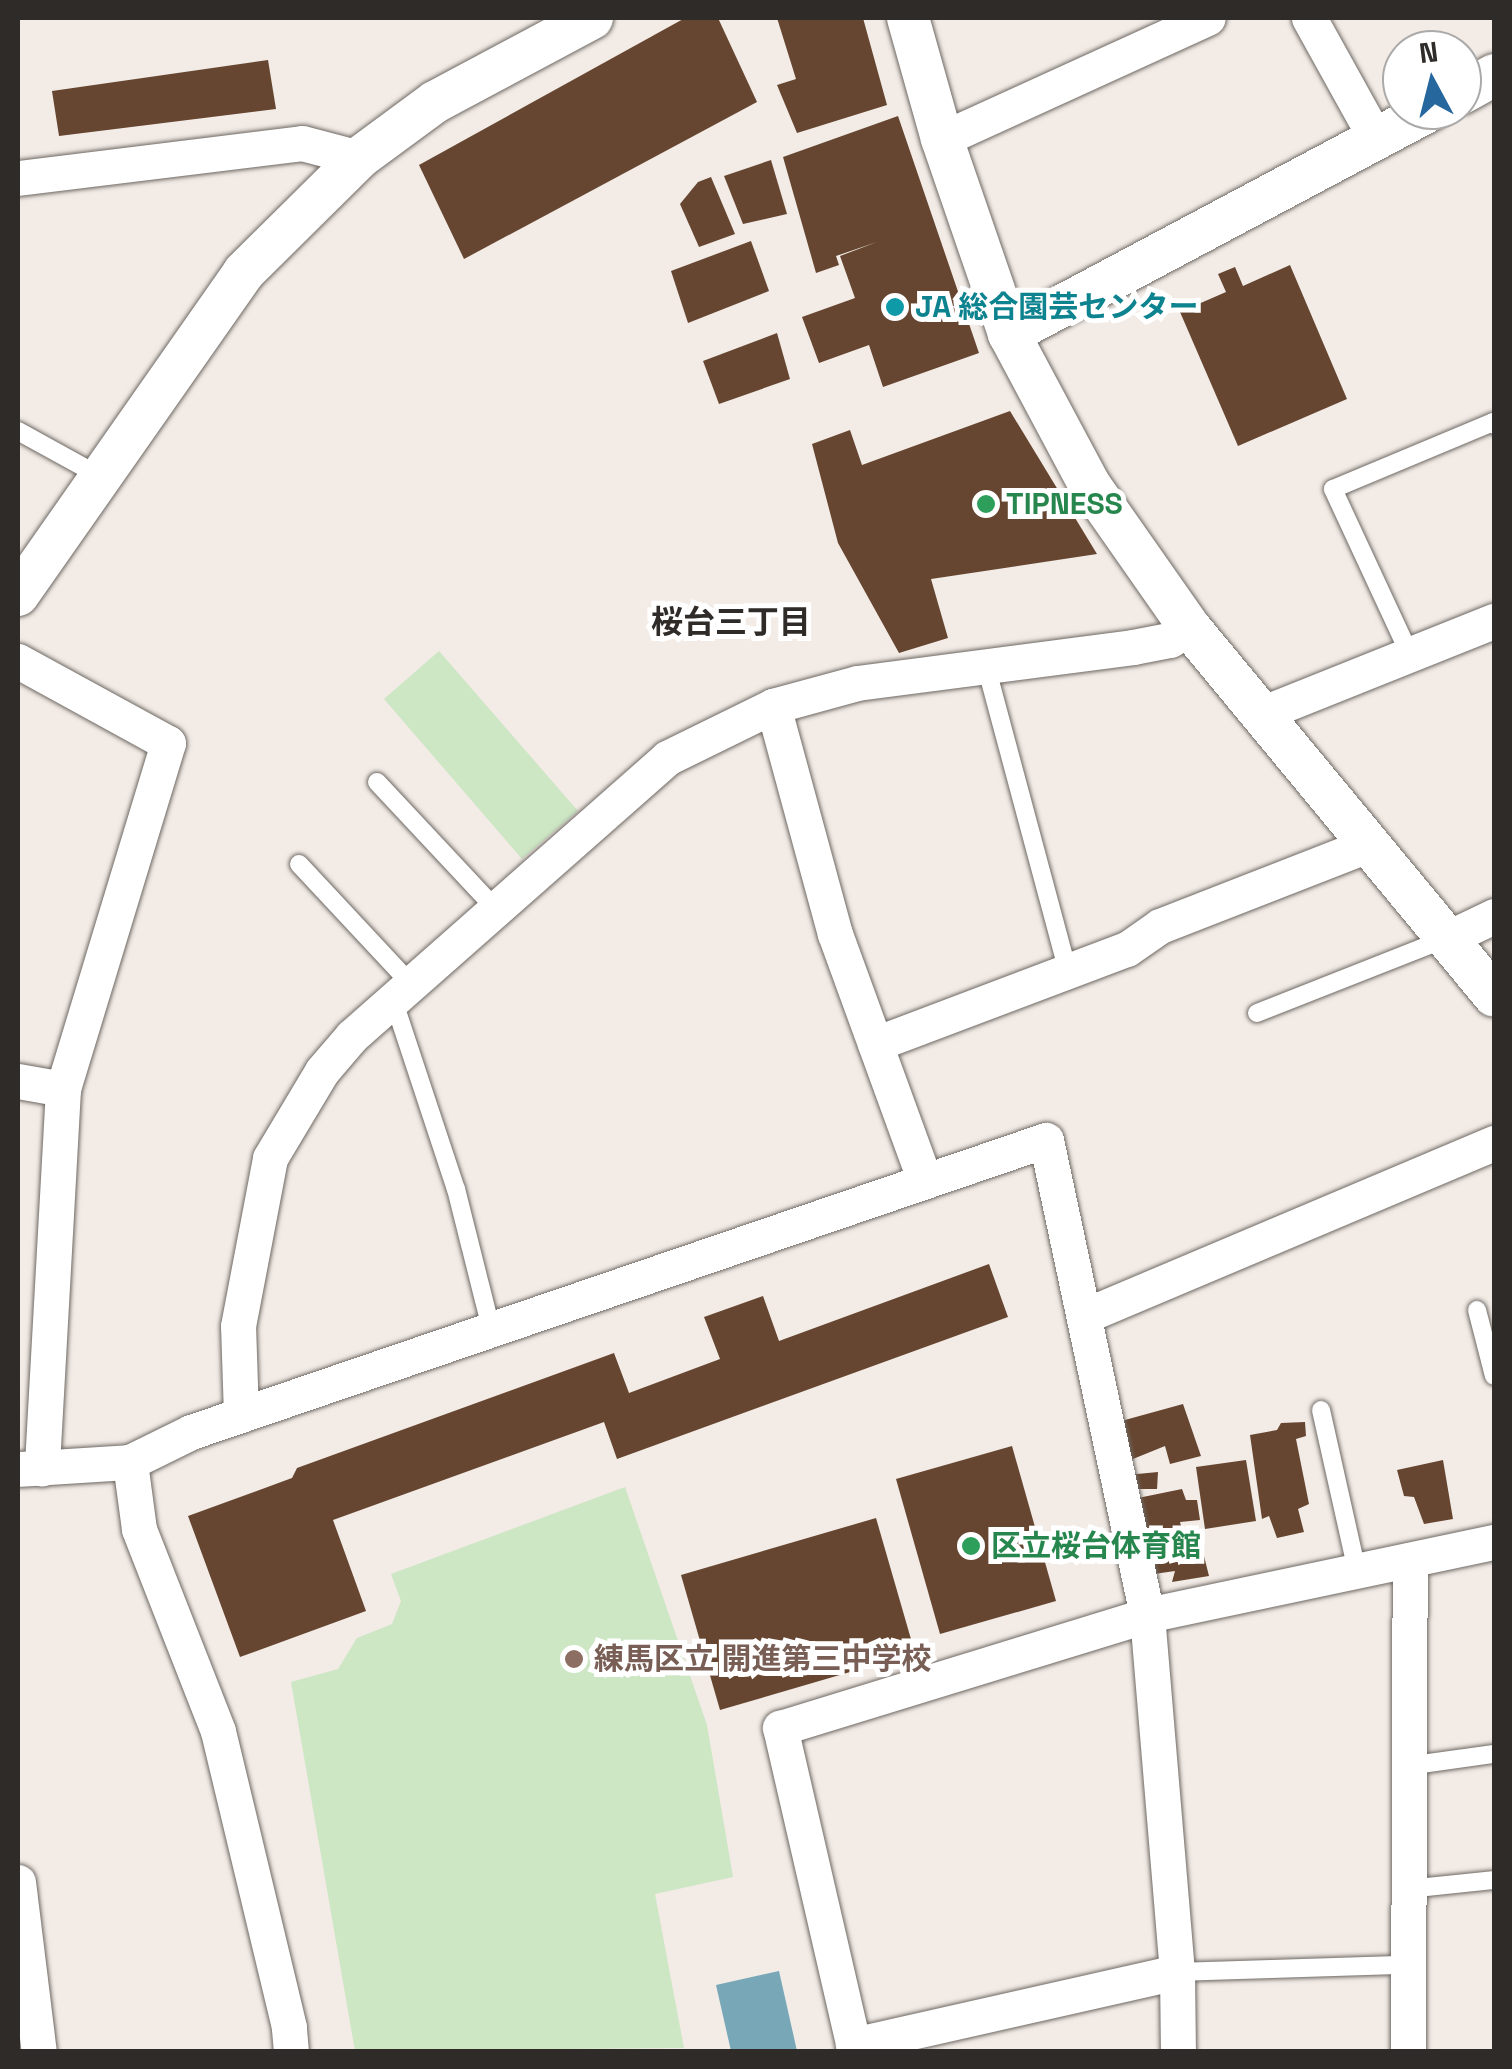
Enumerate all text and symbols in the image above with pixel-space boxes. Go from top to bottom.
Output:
north arrow [1382,30,1482,130]
text: N [1417,33,1440,71]
place label: JA 総合園芸センター [915,289,1199,325]
marker: JA 総合園芸センター [884,296,906,318]
place label: TIPNESS [1006,486,1123,522]
marker: TIPNESS [975,493,997,515]
district label: 桜台三丁目 [651,603,811,641]
place label: 区立桜台体育館 [991,1528,1201,1564]
marker: 区立桜台体育館 [960,1535,982,1557]
place label: 練馬区立 開進第三中学校 [594,1641,932,1677]
marker: 練馬区立 開進第三中学校 [563,1648,585,1670]

